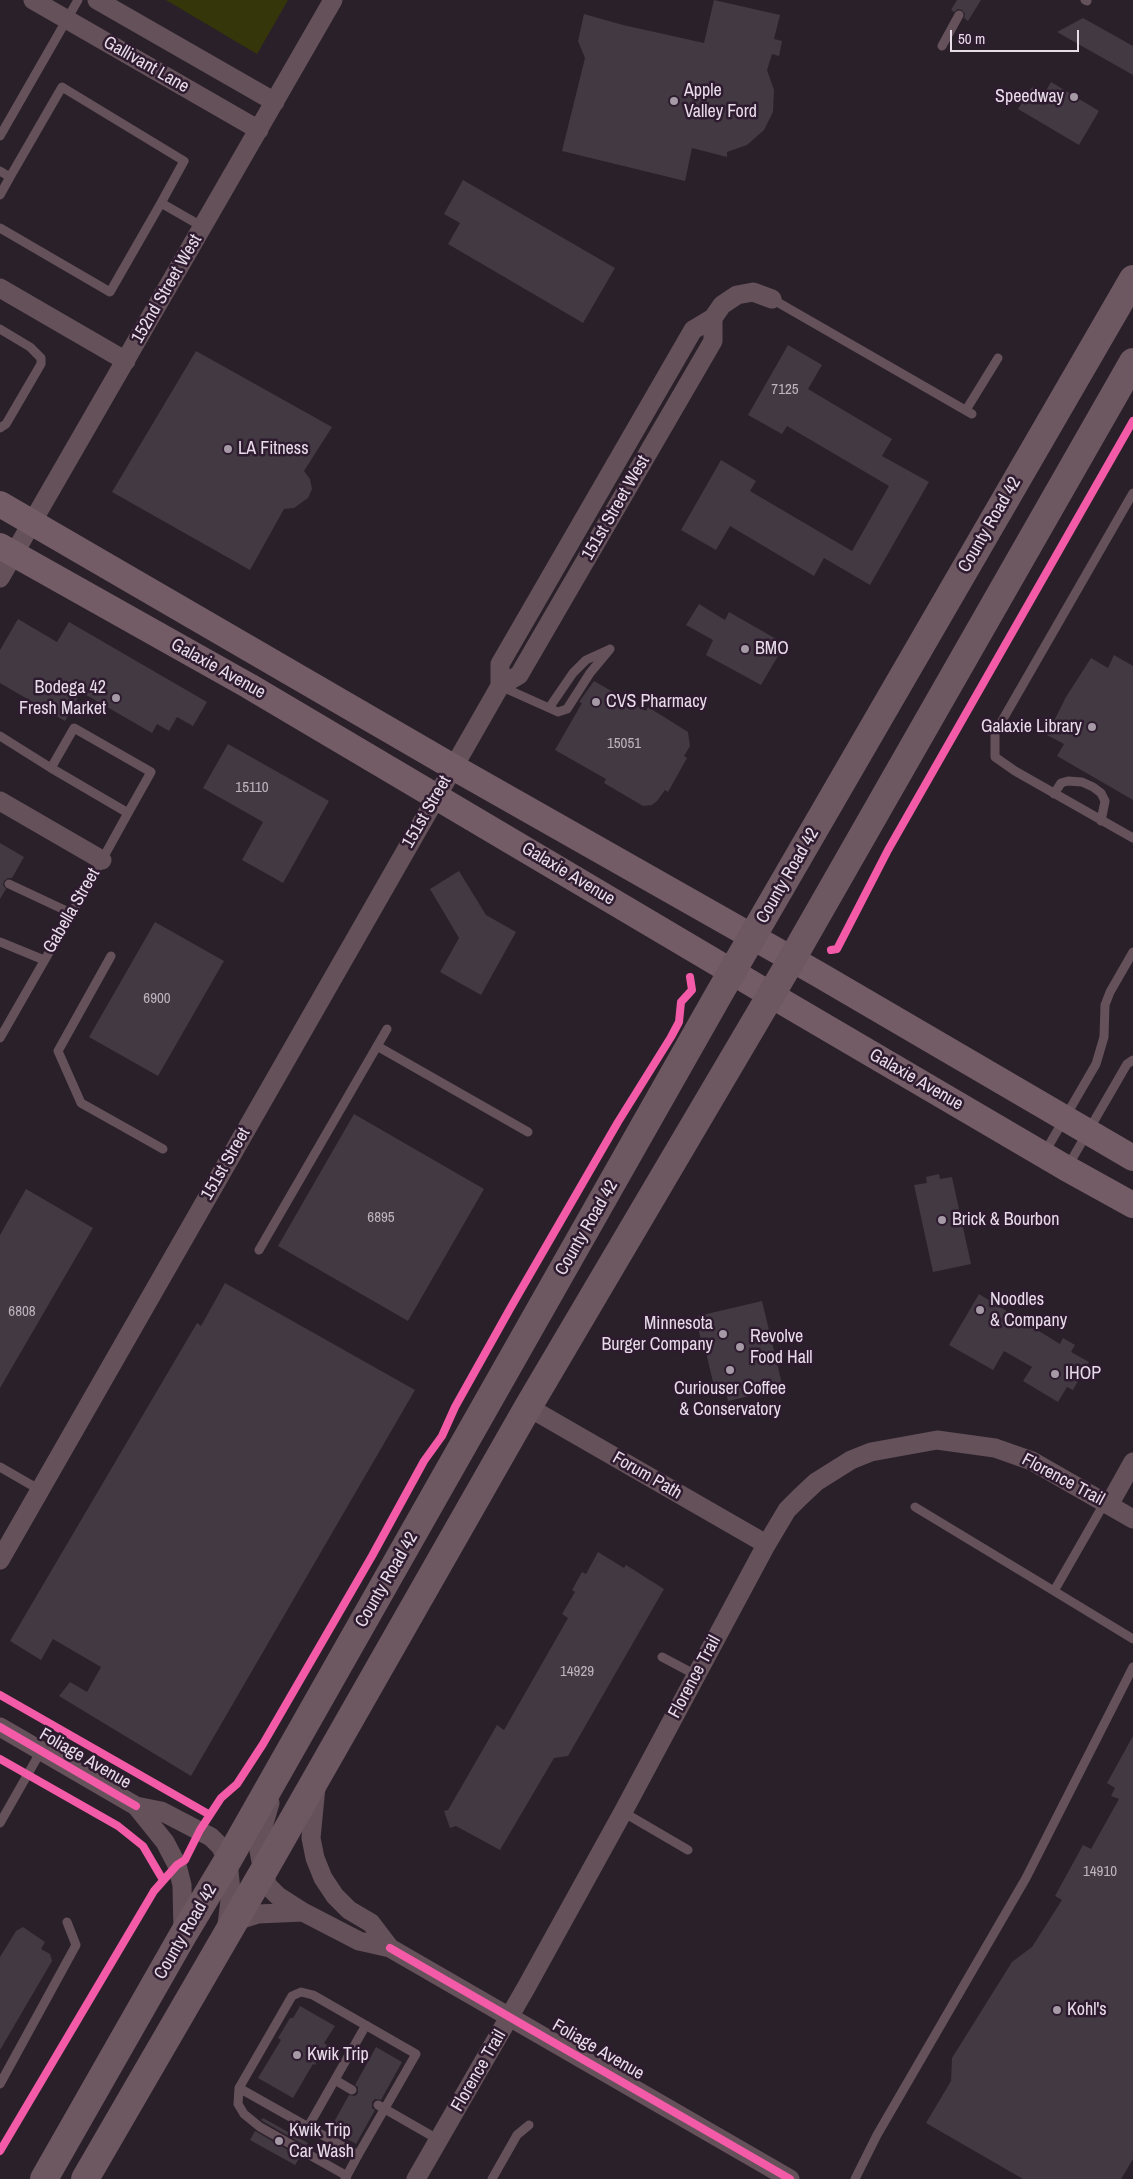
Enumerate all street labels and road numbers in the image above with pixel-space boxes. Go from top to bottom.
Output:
street label: Gallivant Lane [99,32,193,98]
street label: 152nd Street West [127,231,207,347]
street label: 151st Street West [577,452,655,564]
street label: County Road 42 [954,473,1026,577]
street label: Galaxie Avenue [167,634,269,704]
street label: 151st Street [398,772,456,852]
street label: County Road 42 [752,824,824,928]
street label: Galaxie Avenue [518,838,618,910]
street label: Gabella Street [39,865,105,957]
street label: Galaxie Avenue [865,1044,967,1116]
street label: 151st Street [197,1124,255,1204]
street label: County Road 42 [551,1176,623,1280]
street label: Forum Path [609,1448,685,1504]
street label: Florence Trail [1018,1449,1108,1511]
street label: County Road 42 [351,1528,423,1632]
street label: Florence Trail [664,1632,726,1722]
street label: Foliage Avenue [35,1724,135,1794]
street label: County Road 42 [150,1880,222,1984]
street label: Foliage Avenue [548,2015,648,2085]
street label: Florence Trail [447,2026,511,2116]

